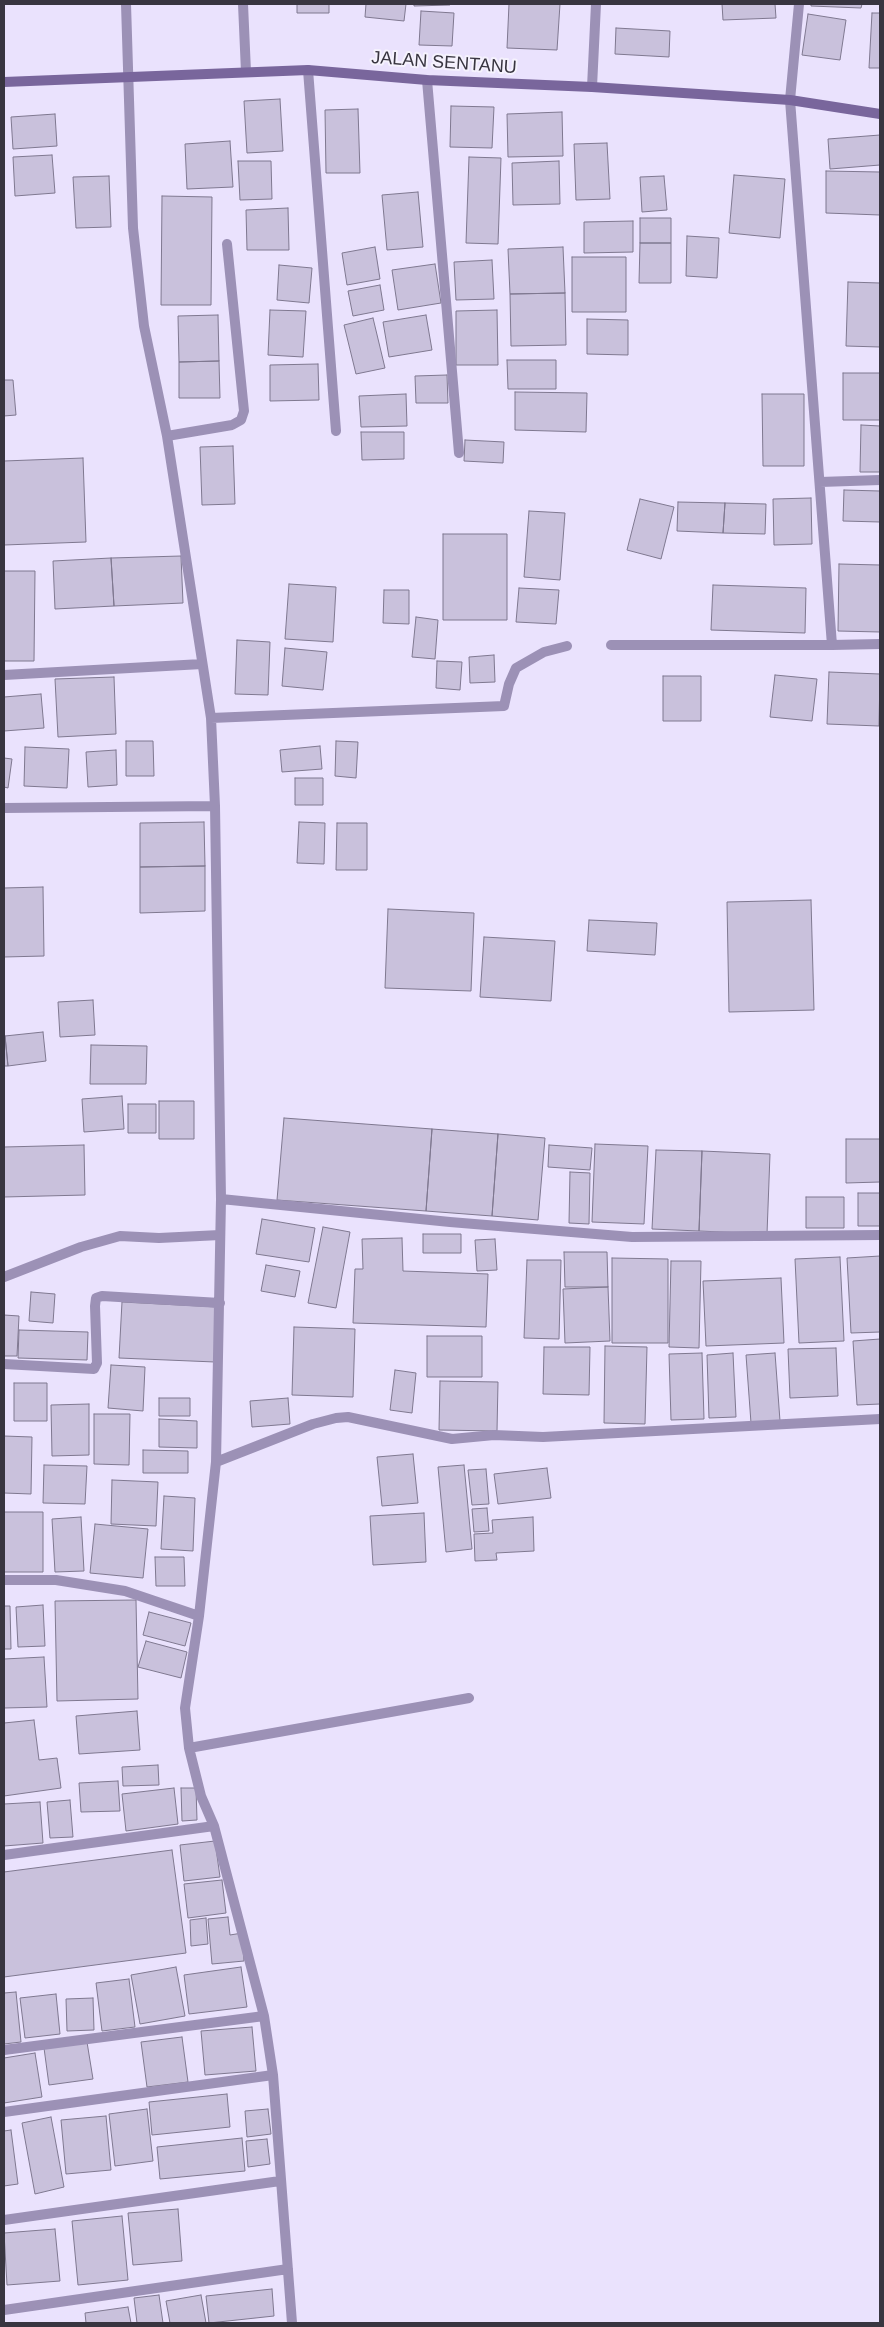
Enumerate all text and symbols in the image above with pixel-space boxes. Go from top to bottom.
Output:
street label: JALAN SENTANU [371,47,517,79]

